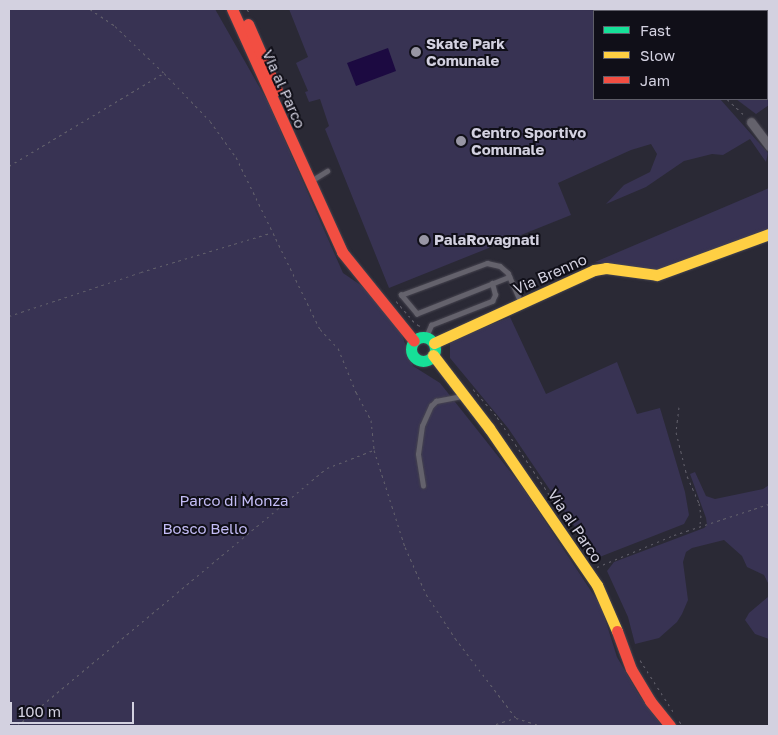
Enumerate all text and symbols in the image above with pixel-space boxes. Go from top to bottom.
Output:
legend [593,10,768,100]
text: Fast [640,21,671,39]
place label: Skate Park Comunale [426,34,505,69]
marker: Skate Park Comunale [410,46,422,58]
text: Slow [640,46,675,64]
street label: Via al Parco [259,47,309,131]
text: Jam [640,71,670,89]
place label: Centro Sportivo Comunale [471,123,586,158]
marker: Centro Sportivo Comunale [455,135,467,147]
place label: PalaRovagnati [434,231,539,249]
marker: PalaRovagnati [418,234,430,246]
street label: Via Brenno [511,250,589,298]
street label: Via al Parco [544,486,606,566]
park label: Parco di Monza [179,492,289,510]
park label: Bosco Bello [162,520,248,538]
scale bar [12,692,136,724]
text: 100 m [18,702,61,720]

